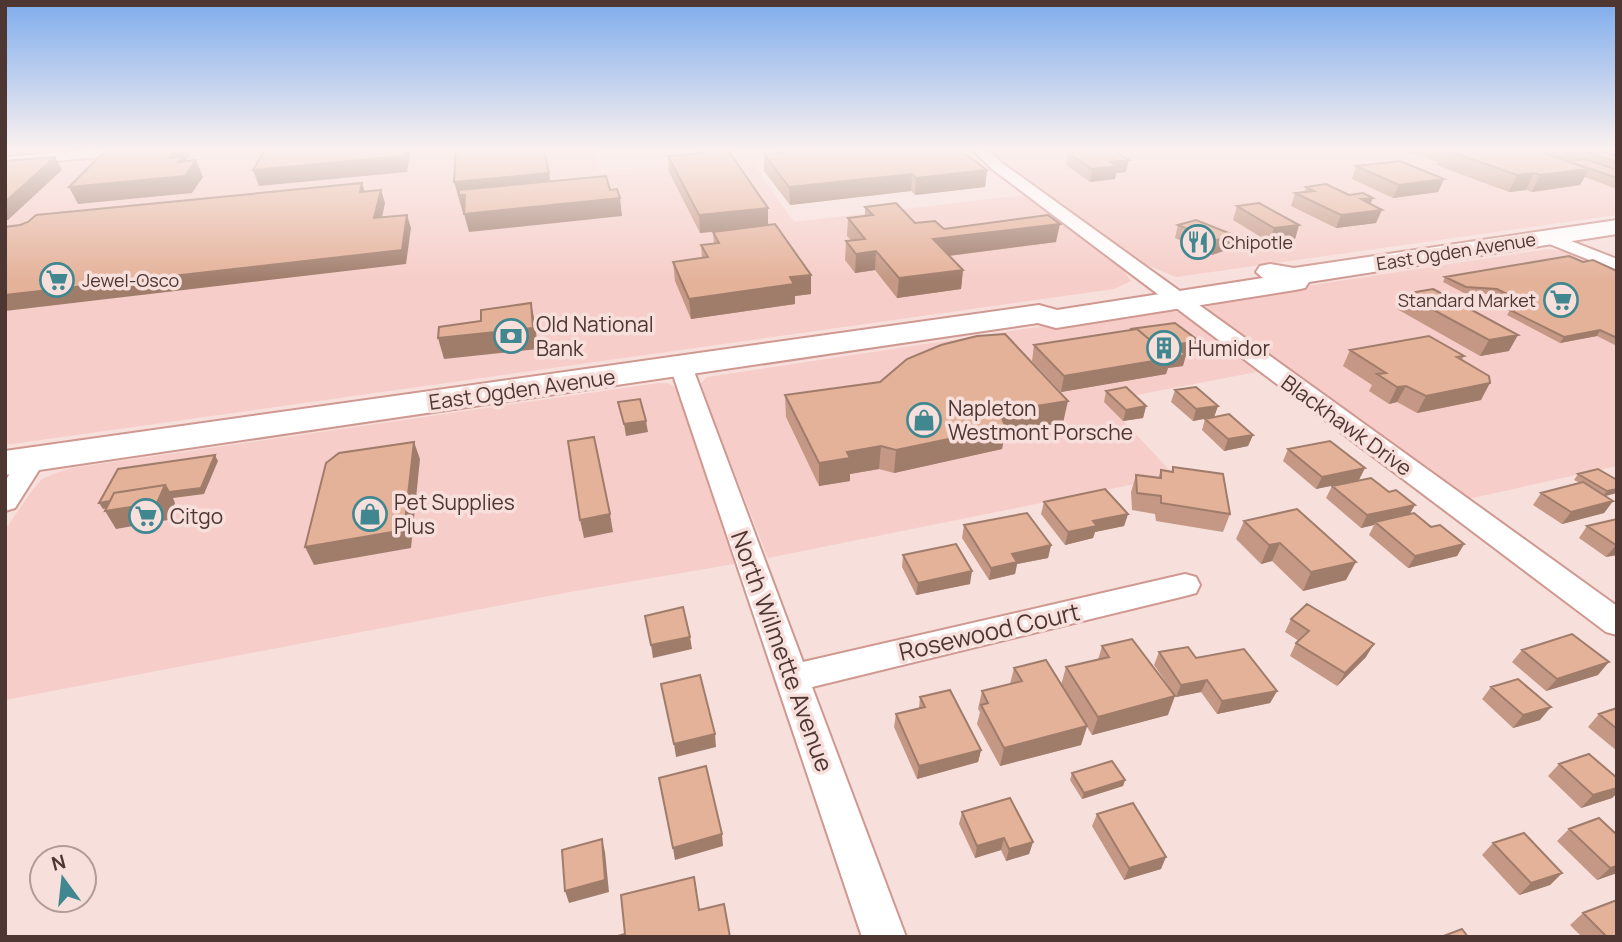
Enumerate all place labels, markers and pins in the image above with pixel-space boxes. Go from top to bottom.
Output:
restaurant icon: Chipotle [1179,223,1217,261]
place label: Chipotle [1222,230,1293,254]
supermarket icon: Jewel-Osco [38,261,76,299]
place label: Jewel-Osco [82,268,179,292]
supermarket icon: Standard Market [1542,281,1580,319]
place label: Standard Market [1398,288,1536,312]
place label: Old National Bank [536,310,654,362]
bank icon: Old National Bank [492,317,530,355]
building icon: Humidor [1145,329,1183,367]
place label: Humidor [1188,334,1270,362]
place label: Napleton Westmont Porsche [948,394,1133,446]
shop icon: Napleton Westmont Porsche [905,401,943,439]
place label: Pet Supplies Plus [394,488,515,540]
shop icon: Pet Supplies Plus [351,495,389,533]
supermarket icon: Citgo [127,497,165,535]
place label: Citgo [170,502,223,530]

